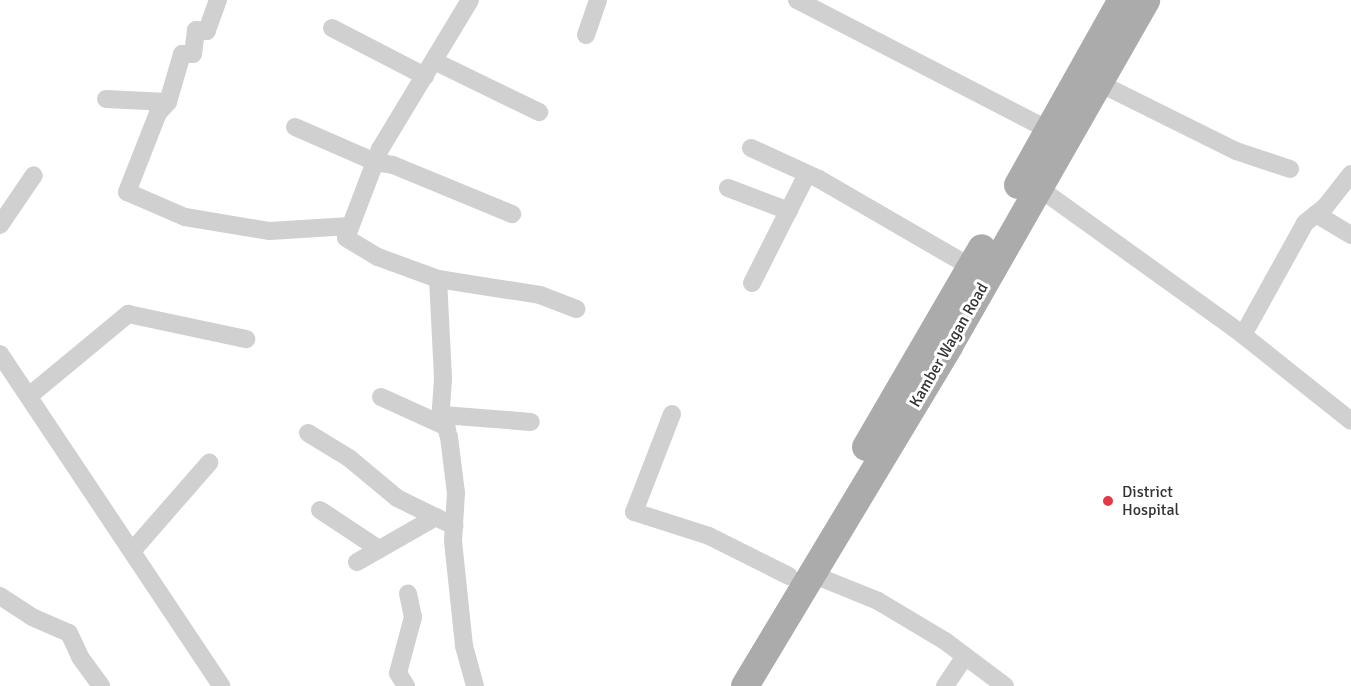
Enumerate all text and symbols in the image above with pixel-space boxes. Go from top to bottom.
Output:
street label: Kamber Wagan Road [906,279,992,411]
place label: District Hospital [1122,482,1179,520]
marker: District Hospital [1099,492,1117,510]

